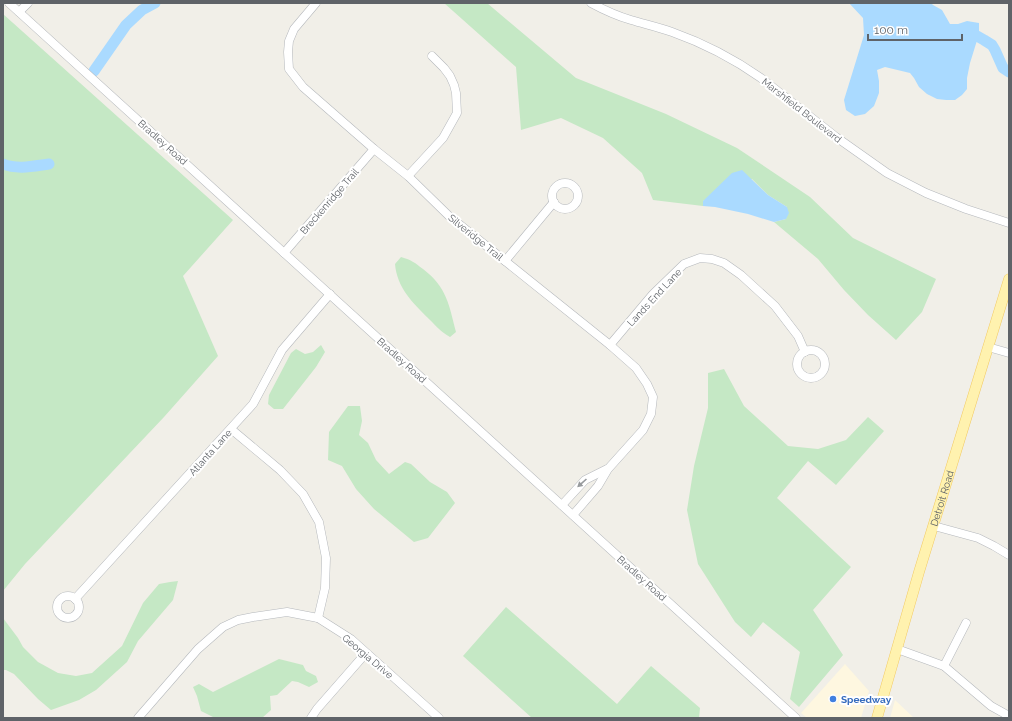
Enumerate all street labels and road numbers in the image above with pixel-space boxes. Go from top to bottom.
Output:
street label: Marshfield Boulevard [760,76,844,145]
street label: Bradley Road [136,118,189,167]
street label: Breckenridge Trail [298,166,361,236]
street label: Silveridge Trail [446,212,505,263]
street label: Lands End Lane [625,266,684,328]
street label: Bradley Road [375,336,428,385]
street label: Atlanta Lane [187,427,234,478]
street label: Detroit Road [928,469,956,528]
street label: Bradley Road [615,554,668,603]
street label: Georgia Drive [340,632,395,681]

